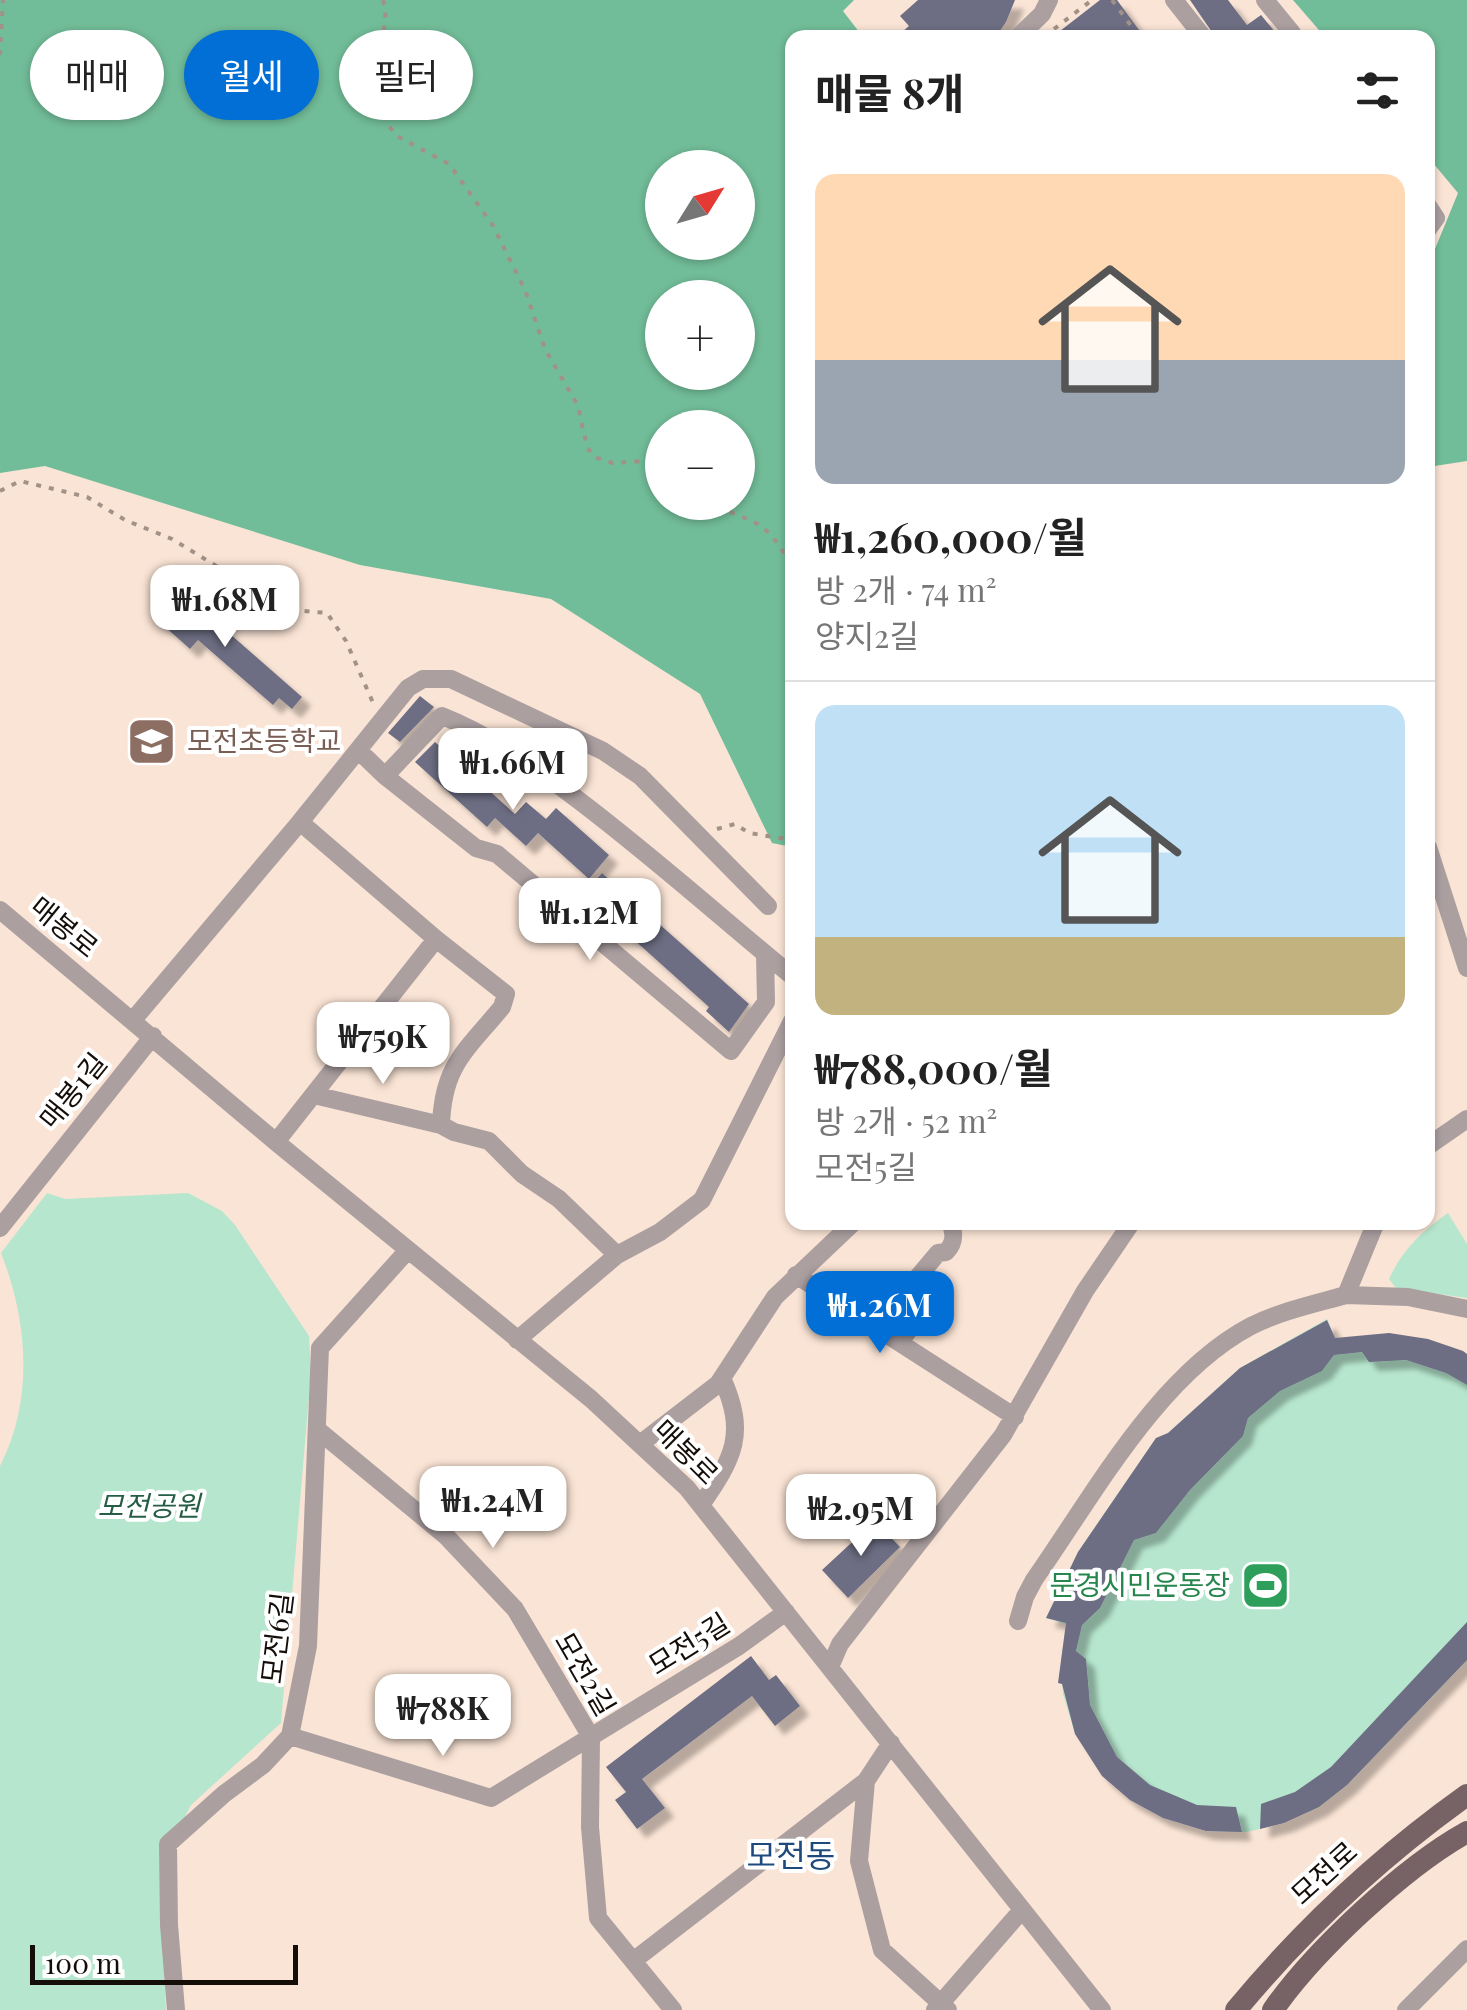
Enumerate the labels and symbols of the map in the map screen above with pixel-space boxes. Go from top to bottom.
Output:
north arrow [645,150,755,260]
pin: ₩1.68M [144,565,306,650]
school or university icon: 모전초등학교 [126,715,178,767]
place label: 모전초등학교 [187,721,342,758]
pin: ₩1.66M [432,728,594,813]
pin: ₩1.12M [509,878,671,963]
street label: 매봉로 [23,887,107,965]
pin: ₩759K [313,1002,453,1087]
street label: 매봉1길 [30,1044,114,1136]
pin: ₩1.26M [799,1271,961,1356]
street label: 매봉로 [647,1411,727,1491]
pin: ₩1.24M [412,1466,574,1551]
pin: ₩2.95M [780,1474,942,1559]
park label: 모전공원 [97,1486,203,1523]
sports icon: 문경시민운동장 [1239,1559,1291,1611]
place label: 문경시민운동장 [1050,1565,1230,1602]
street label: 모전6길 [252,1590,299,1686]
street label: 모전5길 [641,1603,736,1682]
street label: 모전2길 [548,1625,625,1722]
pin: ₩788K [373,1674,513,1759]
district label: 모전동 [747,1832,835,1875]
street label: 모전로 [1282,1832,1364,1911]
scale bar [30,1940,298,1984]

